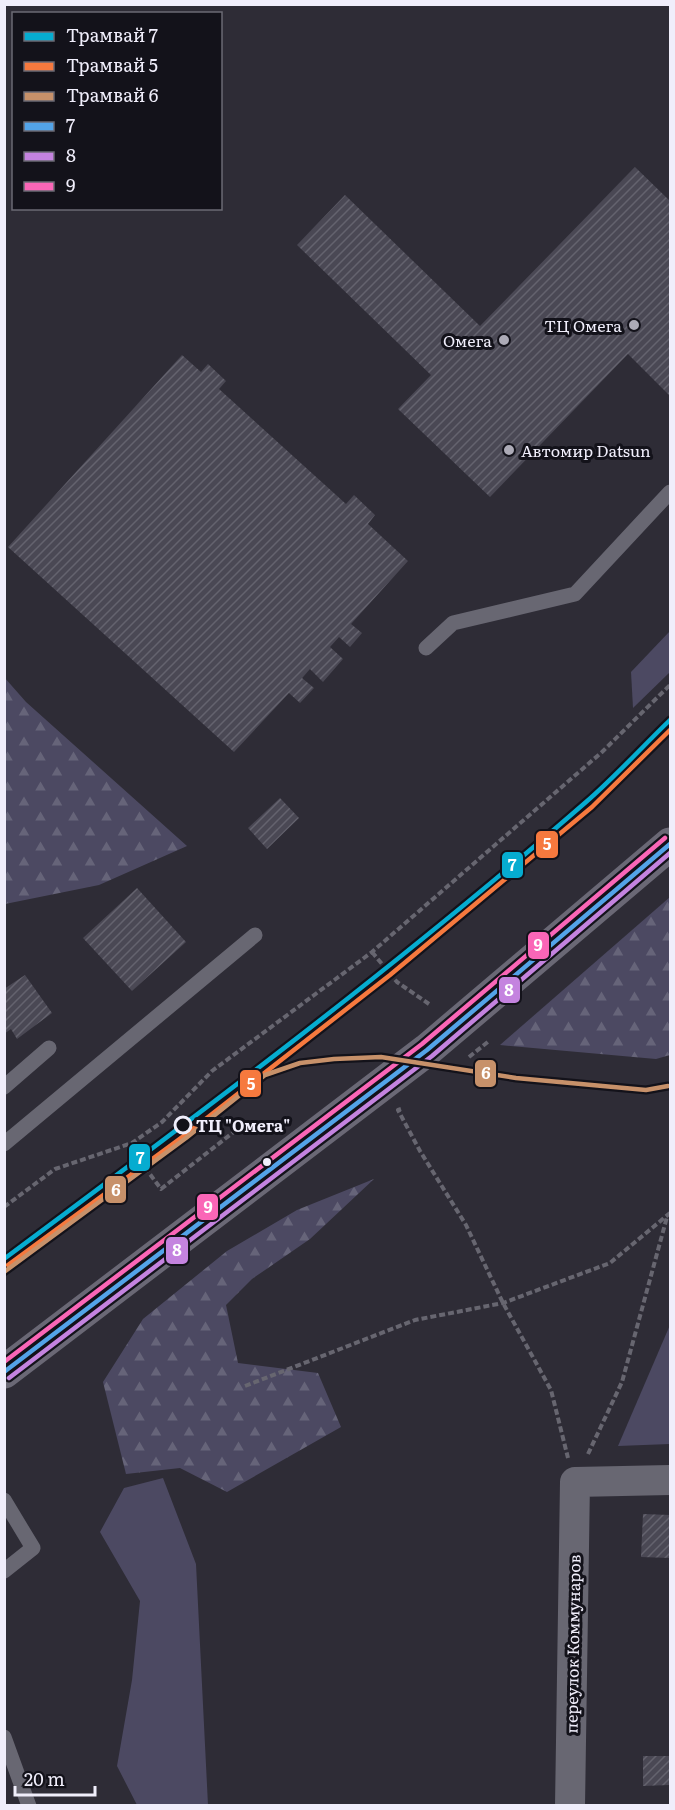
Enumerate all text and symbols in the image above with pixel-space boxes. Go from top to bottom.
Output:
legend [12,12,222,210]
text: Трамвай 7 [66,21,158,48]
text: Трамвай 5 [66,51,158,78]
text: Трамвай 6 [66,81,159,108]
text: 7 [66,111,75,138]
text: 8 [66,141,76,168]
text: 9 [66,171,75,198]
place label: ТЦ Омега [544,313,622,337]
marker: ТЦ Омега [627,318,641,332]
place label: Омега [443,328,492,352]
marker: Омега [497,333,511,347]
place label: Автомир Datsun [521,438,651,462]
marker: Автомир Datsun [502,443,516,457]
line badge: 5 [535,830,559,859]
text: 5 [543,831,552,855]
line badge: 7 [501,851,524,879]
text: 7 [508,852,517,876]
line badge: 9 [527,931,550,960]
text: 9 [533,932,543,956]
line badge: 8 [498,976,521,1004]
text: 8 [504,977,514,1001]
line badge: 6 [474,1059,497,1088]
text: 6 [481,1060,491,1084]
line badge: 5 [239,1069,262,1098]
text: 5 [247,1071,256,1095]
place label: ТЦ "Омега" [196,1113,290,1137]
marker: ТЦ "Омега" [174,1116,192,1134]
line badge: 7 [128,1143,151,1172]
text: 7 [136,1145,145,1169]
unlabelled marker [261,1156,273,1168]
line badge: 6 [104,1175,127,1204]
text: 6 [111,1177,121,1201]
line badge: 9 [196,1193,219,1221]
text: 9 [203,1194,213,1218]
line badge: 8 [165,1236,189,1265]
text: 8 [172,1237,182,1261]
street label: переулок Коммунаров [558,1554,586,1734]
scale bar [15,1759,94,1797]
text: 20 m [24,1765,65,1792]

